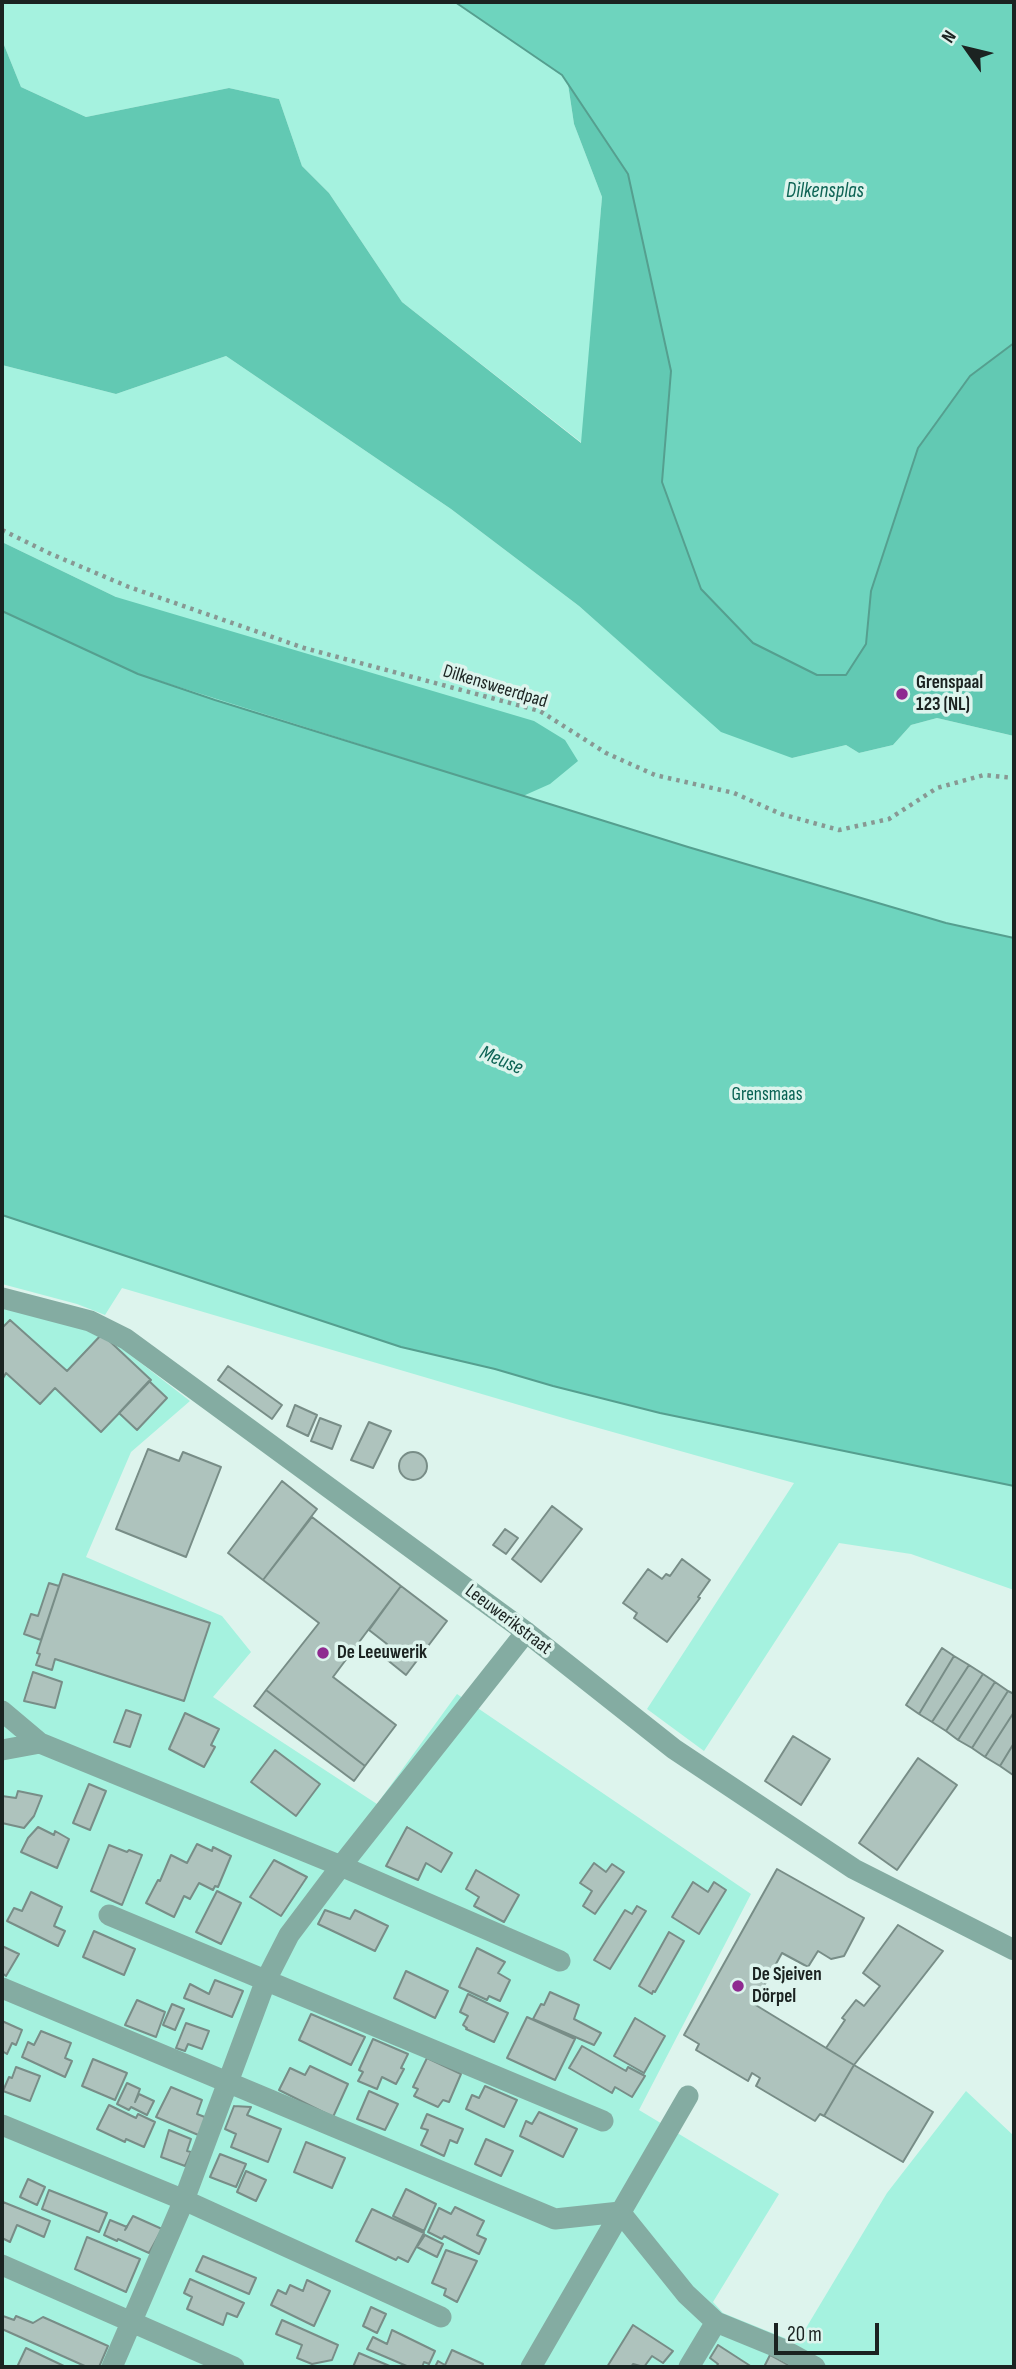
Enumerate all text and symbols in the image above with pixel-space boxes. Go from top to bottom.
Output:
north arrow [932,14,1002,84]
text: N [937,26,962,48]
water label: Dilkensplas [786,179,864,205]
street label: Dilkensweerdpad [440,660,550,714]
place label: Grenspaal 123 (NL) [916,672,983,716]
marker: Grenspaal 123 (NL) [894,686,910,702]
water label: Meuse [476,1041,526,1081]
park label: Grensmaas [732,1084,802,1106]
street label: Leeuwerikstraat [460,1580,556,1660]
place label: De Leeuwerik [337,1642,427,1664]
marker: De Leeuwerik [315,1645,331,1661]
place label: De Sjeiven Dörpel [752,1964,822,2008]
marker: De Sjeiven Dörpel [730,1978,746,1994]
scale bar [778,2310,883,2354]
text: 20 m [787,2322,822,2347]

